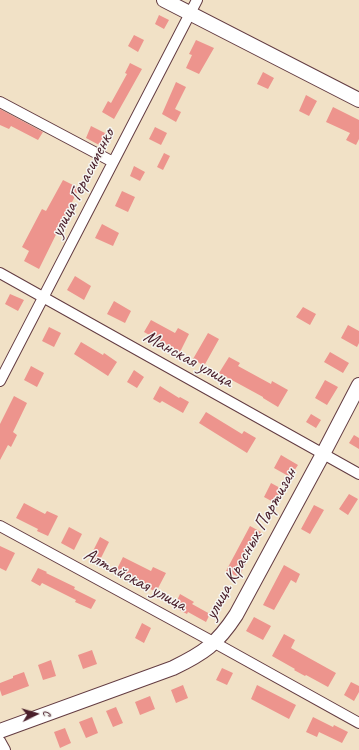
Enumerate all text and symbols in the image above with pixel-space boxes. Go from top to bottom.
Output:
street label: улица Герасименко [46,125,120,241]
street label: Манская улица [139,325,237,393]
street label: улица Красных Партизан [200,464,302,624]
street label: Алтайская улица [80,543,190,617]
north arrow [16,694,56,734]
text: С [41,710,55,716]

